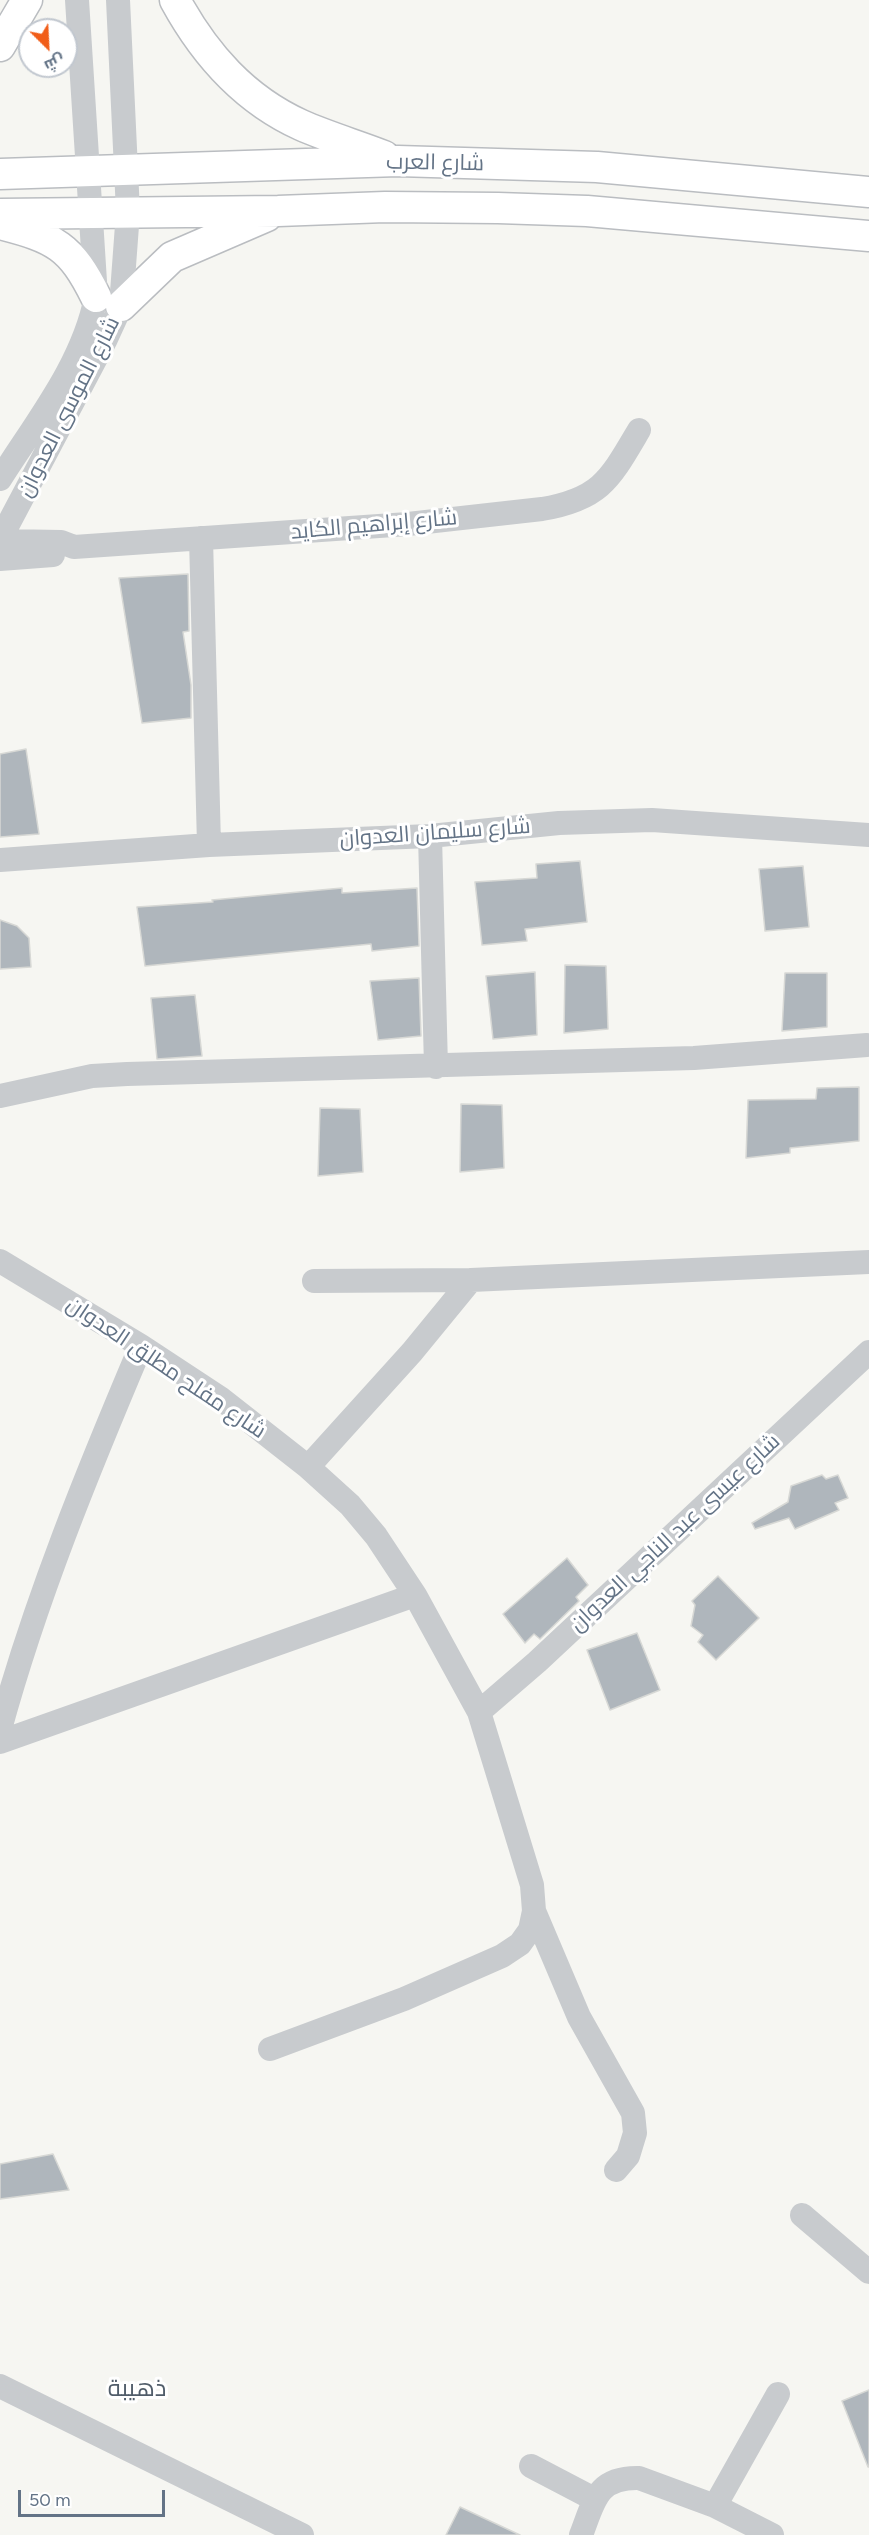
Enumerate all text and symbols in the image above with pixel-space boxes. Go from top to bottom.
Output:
north arrow [18,18,78,78]
text: ش [41,50,68,76]
street label: شارع العرب [386,149,484,177]
street label: شارع الموسى العدوان [12,312,126,502]
street label: شارع إبراهيم الكايد [290,505,458,545]
street label: شارع سليمان العدوان [339,813,531,853]
street label: شارع مفلح مطلق العدوان [61,1291,271,1445]
street label: شارع عيسى عبد الناجي العدوان [564,1428,786,1638]
district label: ذهيبة [108,2375,166,2403]
scale bar [21,2478,168,2516]
text: 50 m [29,2489,71,2511]

